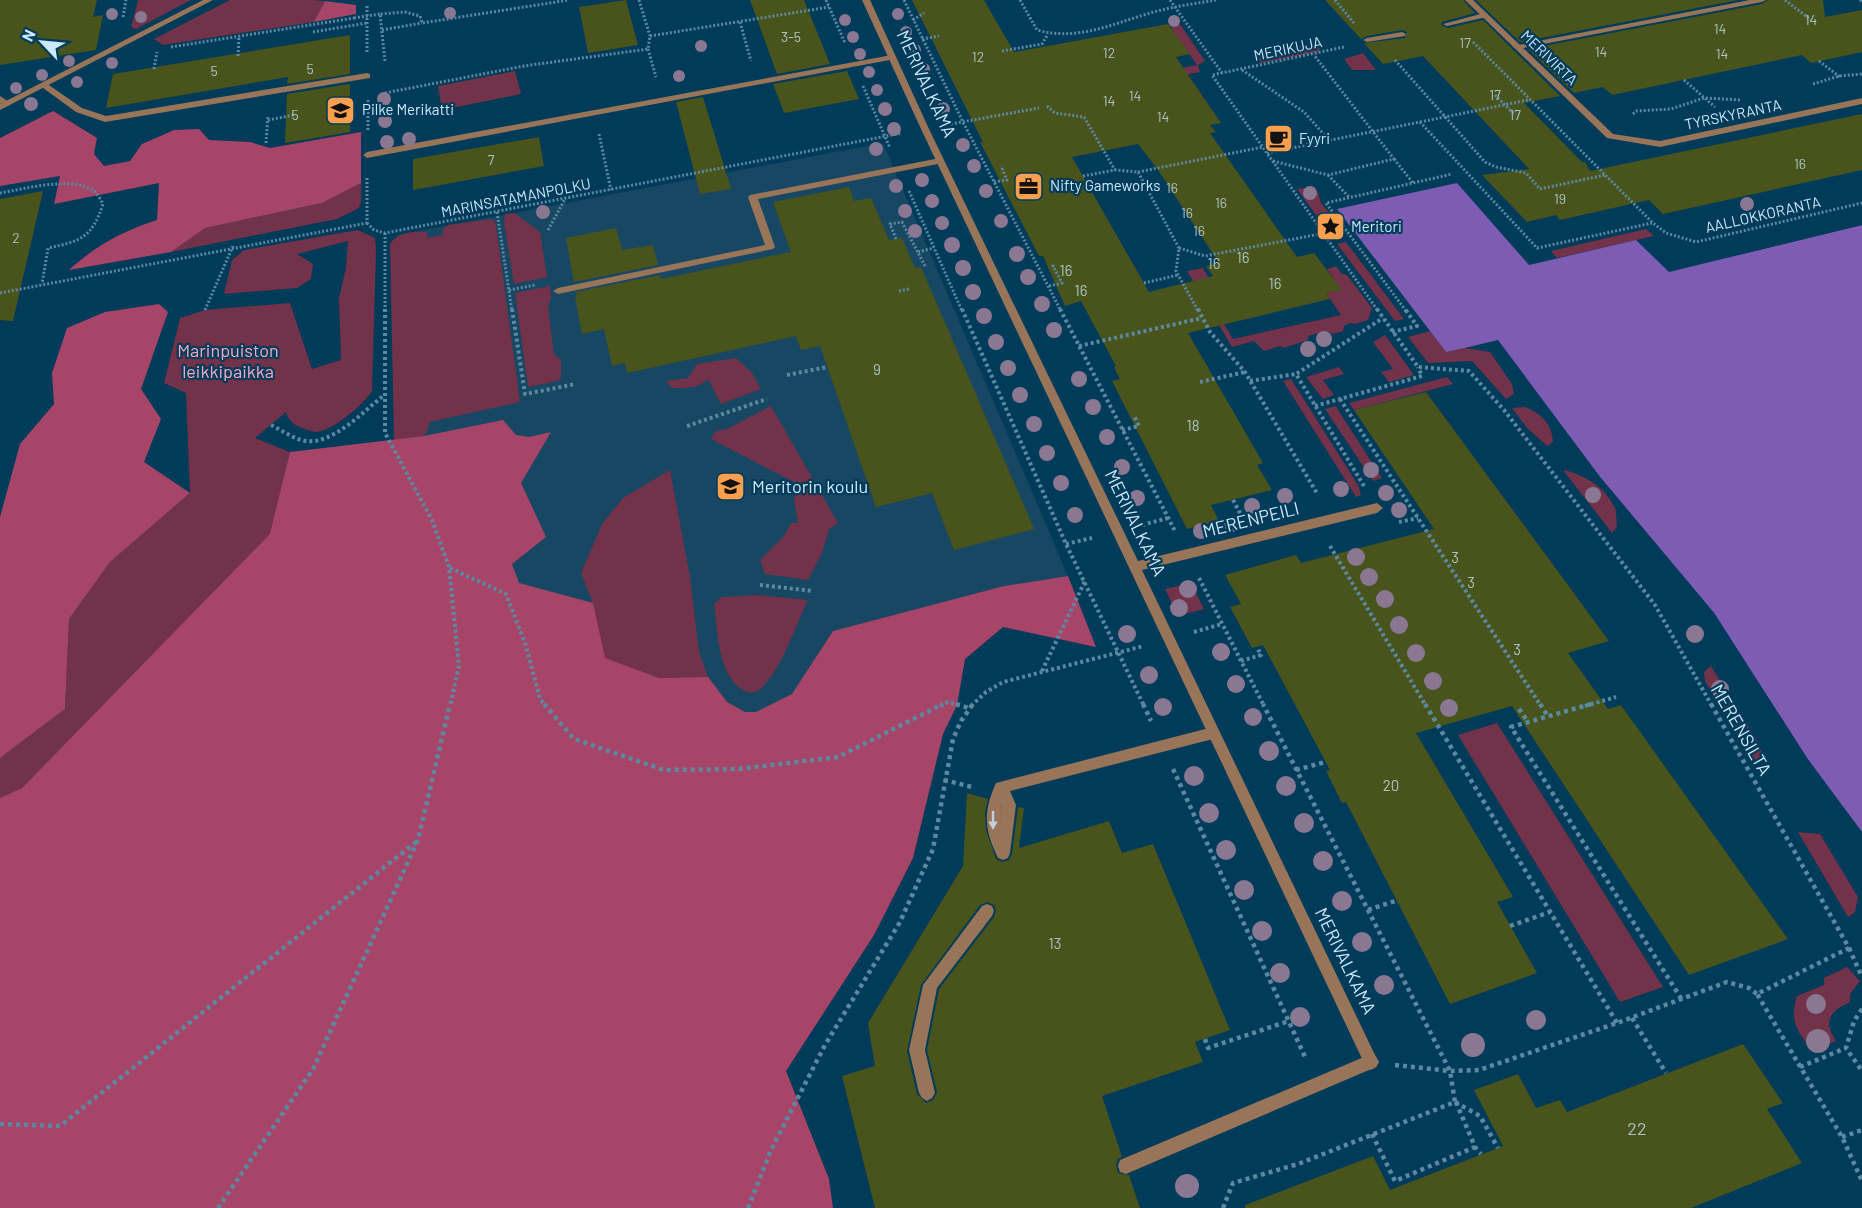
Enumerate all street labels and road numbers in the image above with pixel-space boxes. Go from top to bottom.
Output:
street label: MERIVALKAMA [892,26,961,141]
street label: MERIVIRTA [1518,26,1582,89]
street label: MERIKUJA [1252,32,1324,64]
street label: TYRSKYRANTA [1683,95,1783,133]
street label: MARINSATAMANPOLKU [439,174,592,220]
street label: AALLOKKORANTA [1703,192,1822,236]
street label: MERIVALKAMA [1101,466,1171,579]
street label: MERENPEILI [1200,496,1301,542]
street label: MERENSILTA [1707,680,1777,779]
street label: MERIVALKAMA [1311,904,1381,1017]

